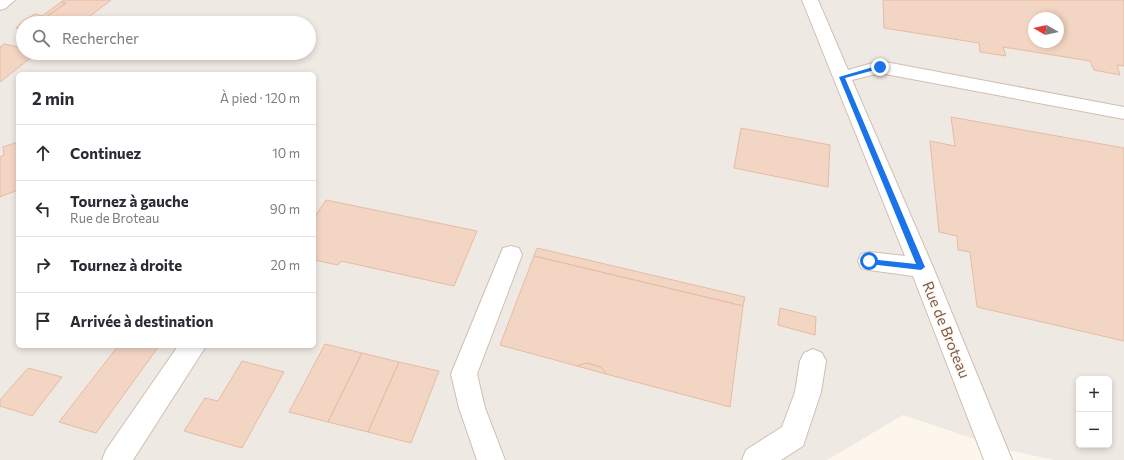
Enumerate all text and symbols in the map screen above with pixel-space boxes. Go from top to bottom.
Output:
north arrow [1028,12,1064,48]
search box [16,16,316,60]
icon: search [30,27,52,49]
text: Rechercher [62,29,139,47]
route end [871,58,889,76]
text: 2 min [32,88,74,109]
text: À pied · 120 m [220,90,300,106]
icon: ahead [32,142,54,164]
text: Continuez [70,144,141,162]
text: 10 m [272,145,300,161]
text: Tournez à gauche [70,192,189,210]
icon: left [32,198,54,220]
text: 90 m [270,201,300,217]
text: Rue de Broteau [70,210,159,226]
route start [860,252,878,270]
icon: right [32,254,54,276]
text: Tournez à droite [70,256,182,274]
text: 20 m [271,257,300,273]
street label: Rue de Broteau [919,278,975,381]
icon: arrive [32,310,54,332]
text: Arrivée à destination [70,312,213,330]
map controls [1076,376,1112,448]
button: + [1076,376,1112,412]
button: − [1076,412,1112,448]

